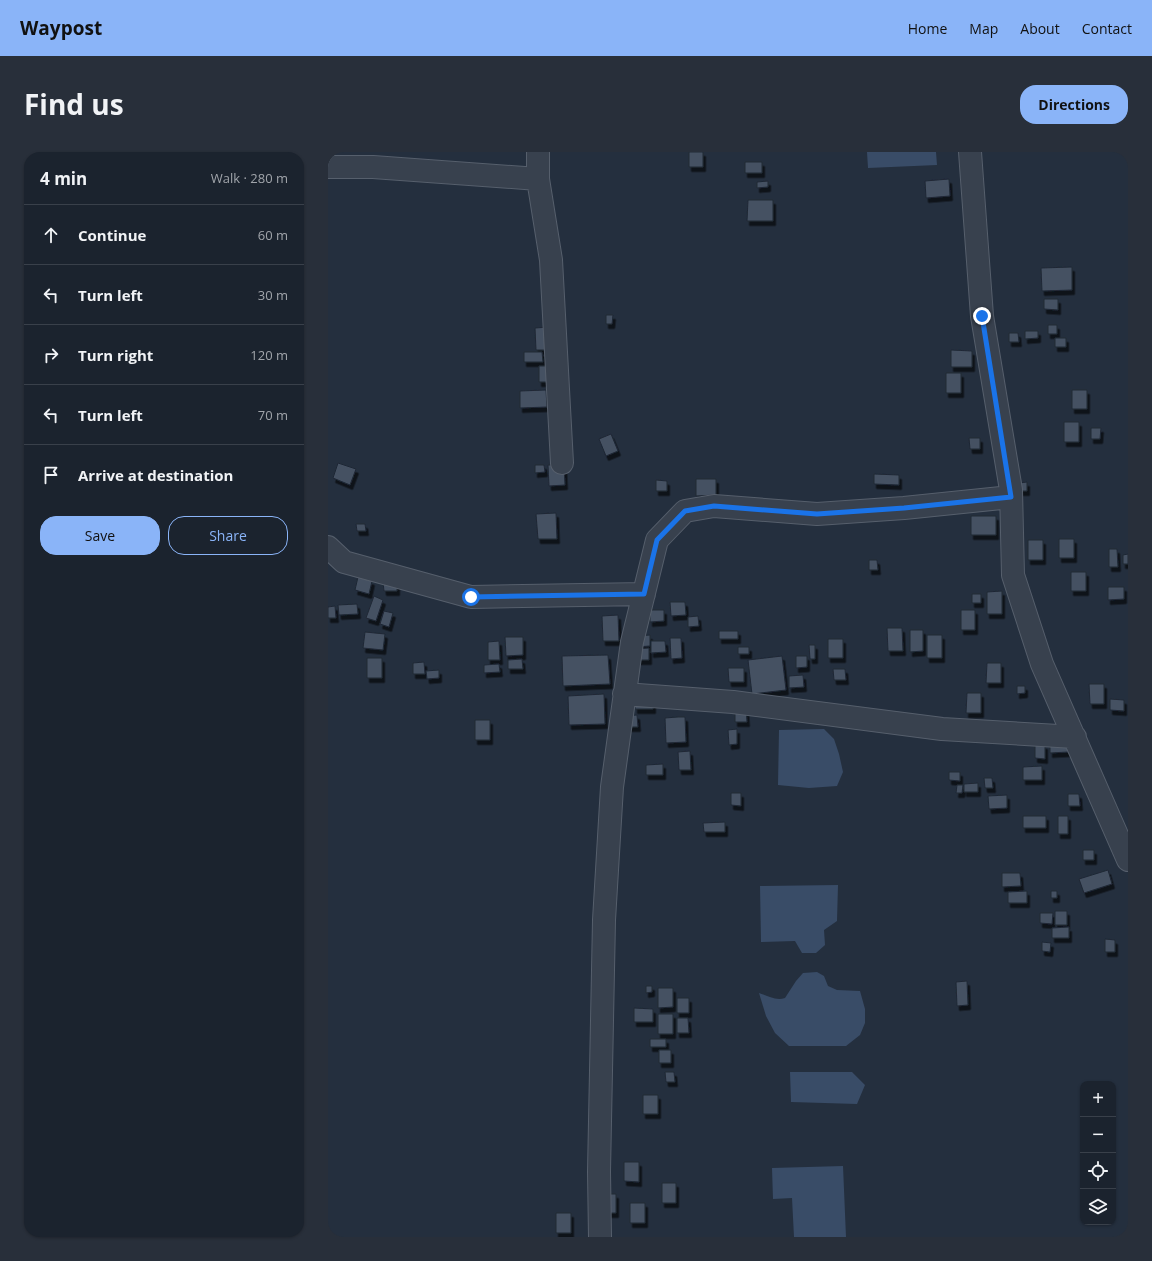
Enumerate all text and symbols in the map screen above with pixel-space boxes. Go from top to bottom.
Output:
text: Waypost [20,15,102,41]
text: Home [908,19,947,38]
text: Map [969,19,998,38]
text: About [1020,19,1060,38]
text: Contact [1082,19,1132,38]
text: Find us [24,85,124,123]
button: Directions [1020,85,1128,124]
text: 4 min [40,167,87,190]
text: Walk · 280 m [211,169,288,187]
icon: ahead [40,224,62,246]
text: Continue [78,225,146,245]
text: 60 m [258,226,288,244]
icon: left [40,284,62,306]
text: Turn left [78,285,143,305]
text: 30 m [258,286,288,304]
route end [973,307,991,325]
icon: right [40,344,62,366]
text: Turn right [78,345,153,365]
text: 120 m [250,346,288,364]
icon: left [40,404,62,426]
text: Turn left [78,405,143,425]
text: 70 m [258,406,288,424]
icon: arrive [40,464,62,486]
text: Arrive at destination [78,465,233,485]
button: Save [40,516,160,555]
button: Share [168,516,288,555]
route start [462,588,480,606]
map controls [1080,1081,1116,1225]
button: + [1080,1081,1116,1117]
button: − [1080,1117,1116,1153]
button: locate [1080,1153,1116,1189]
button: layers [1080,1189,1116,1225]

